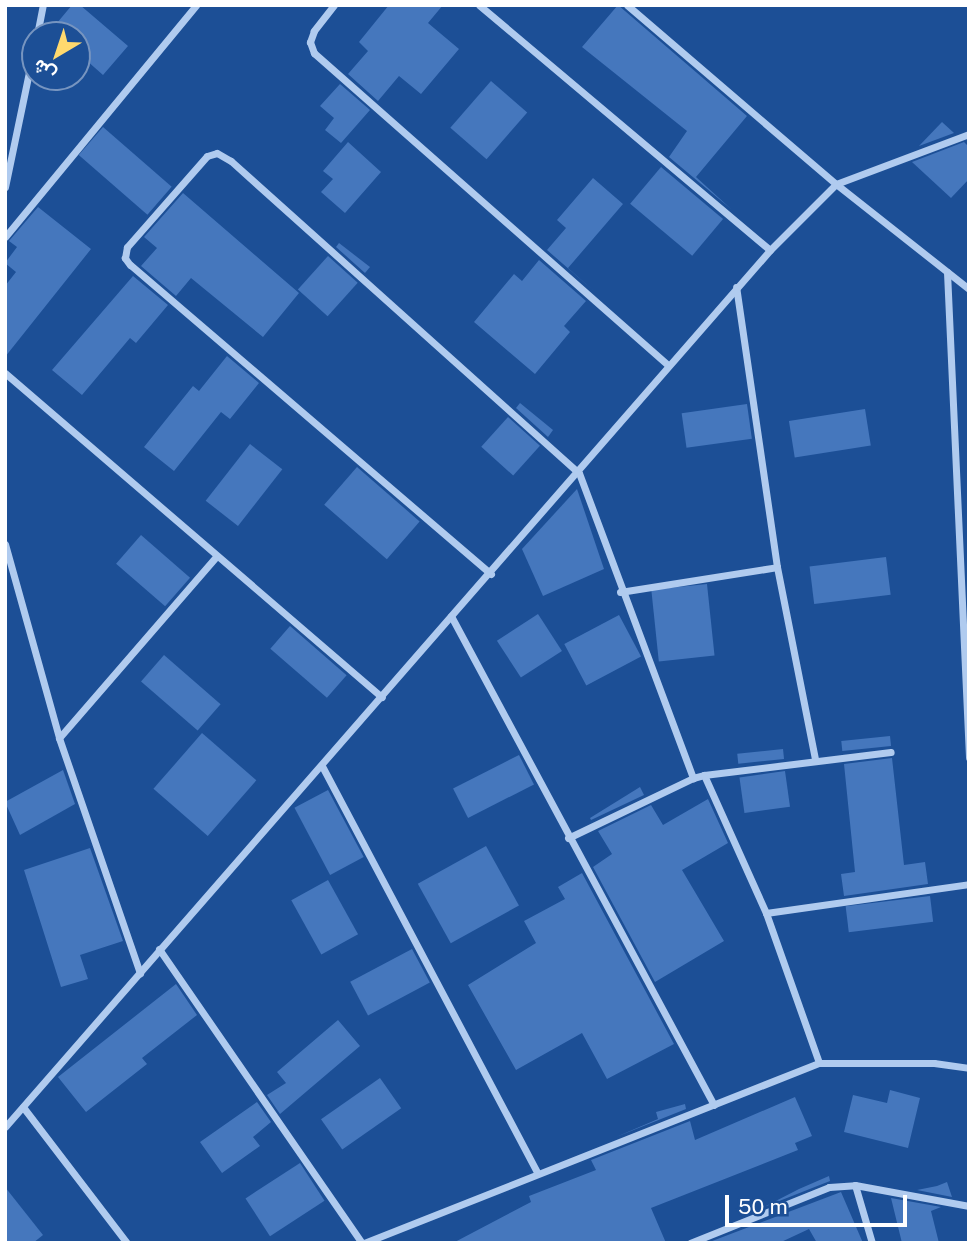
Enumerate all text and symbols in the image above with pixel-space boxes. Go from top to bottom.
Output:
north arrow [21,21,91,91]
text: ش [28,55,60,87]
scale bar [729,1182,911,1226]
text: 50 m [738,1194,788,1219]

